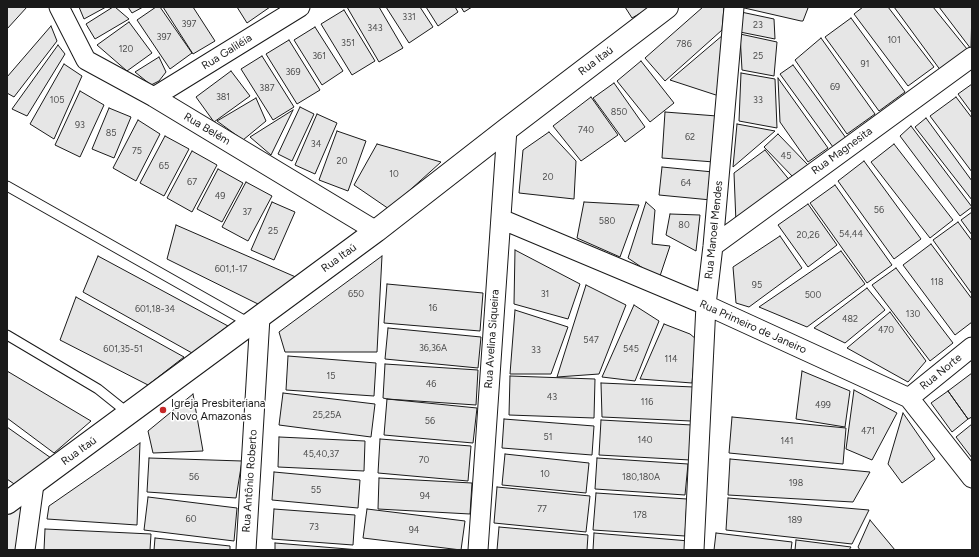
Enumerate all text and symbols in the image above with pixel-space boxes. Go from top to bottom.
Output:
house number: 331 [402,12,416,22]
house number: 397 [182,19,196,29]
house number: 23 [753,20,763,30]
house number: 343 [367,23,383,33]
street label: Rua Galiléia [199,31,255,73]
house number: 397 [157,32,171,42]
house number: 101 [887,35,901,45]
house number: 351 [341,38,355,48]
house number: 786 [676,39,692,49]
house number: 120 [119,44,133,54]
street label: Rua Itaú [576,44,616,78]
house number: 361 [312,51,326,61]
house number: 25 [753,51,763,61]
house number: 91 [861,59,869,69]
house number: 369 [285,67,301,77]
house number: 69 [830,82,840,92]
house number: 387 [259,83,275,93]
house number: 381 [216,92,230,102]
house number: 105 [50,95,64,105]
house number: 33 [753,95,763,105]
house number: 850 [611,107,627,117]
street label: Rua Belém [181,110,233,148]
house number: 93 [75,120,85,130]
street label: Rua Magnesita [809,124,875,178]
house number: 740 [578,125,594,135]
house number: 85 [106,128,116,138]
house number: 62 [685,132,695,142]
house number: 34 [311,139,321,149]
house number: 75 [132,146,142,156]
house number: 45 [781,151,791,161]
house number: 20 [337,156,347,166]
house number: 65 [159,161,169,171]
house number: 10 [389,169,399,179]
house number: 20 [543,172,553,182]
house number: 67 [187,177,197,187]
house number: 64 [681,178,691,188]
street label: Rua Manoel Mendes [702,180,726,280]
house number: 49 [215,191,225,201]
house number: 56 [874,205,884,215]
house number: 37 [242,207,252,217]
house number: 580 [599,216,615,226]
house number: 80 [678,220,690,230]
house number: 25 [268,226,278,236]
house number: 54,44 [839,229,863,239]
house number: 20,26 [797,230,819,240]
street label: Rua Itaú [319,241,359,275]
house number: 601,1-17 [215,264,247,274]
house number: 118 [931,277,943,287]
house number: 95 [752,280,762,290]
house number: 650 [348,289,364,299]
street label: Rua Avelina Siqueira [482,289,502,389]
house number: 31 [541,289,549,299]
house number: 500 [805,290,821,300]
street label: Rua Primeiro de Janeiro [697,297,809,357]
house number: 16 [429,303,437,313]
house number: 601,18-34 [135,304,175,314]
house number: 130 [906,309,920,319]
house number: 482 [842,314,858,324]
house number: 470 [878,325,894,335]
house number: 547 [583,335,599,345]
house number: 36,36A [419,343,447,353]
house number: 601,35-51 [103,344,143,354]
house number: 545 [623,344,639,354]
house number: 33 [531,345,541,355]
street label: Rua Norte [917,351,965,393]
house number: 114 [664,354,678,364]
house number: 15 [327,371,335,381]
house number: 46 [426,379,436,389]
house number: 43 [547,392,557,402]
place label: Igreja Presbiteriana Novo Amazonas [171,397,265,423]
house number: 116 [641,397,653,407]
house number: 499 [815,400,831,410]
marker: Igreja Presbiteriana Novo Amazonas [158,405,168,415]
house number: 25,25A [313,410,341,420]
house number: 56 [425,416,435,426]
house number: 471 [861,426,875,436]
street label: Rua Antônio Roberto [240,429,260,533]
house number: 51 [544,432,552,442]
street label: Rua Itaú [59,434,99,468]
house number: 140 [637,435,653,445]
house number: 141 [780,436,794,446]
house number: 45,40,37 [303,449,339,459]
house number: 70 [419,455,429,465]
house number: 10 [540,469,550,479]
house number: 56 [189,472,199,482]
house number: 180,180A [622,472,660,482]
house number: 198 [789,478,803,488]
house number: 55 [311,485,321,495]
house number: 94 [420,491,430,501]
house number: 77 [537,504,547,514]
house number: 178 [633,510,647,520]
house number: 60 [186,514,196,524]
house number: 189 [788,515,802,525]
house number: 73 [309,522,319,532]
house number: 94 [409,525,419,535]

